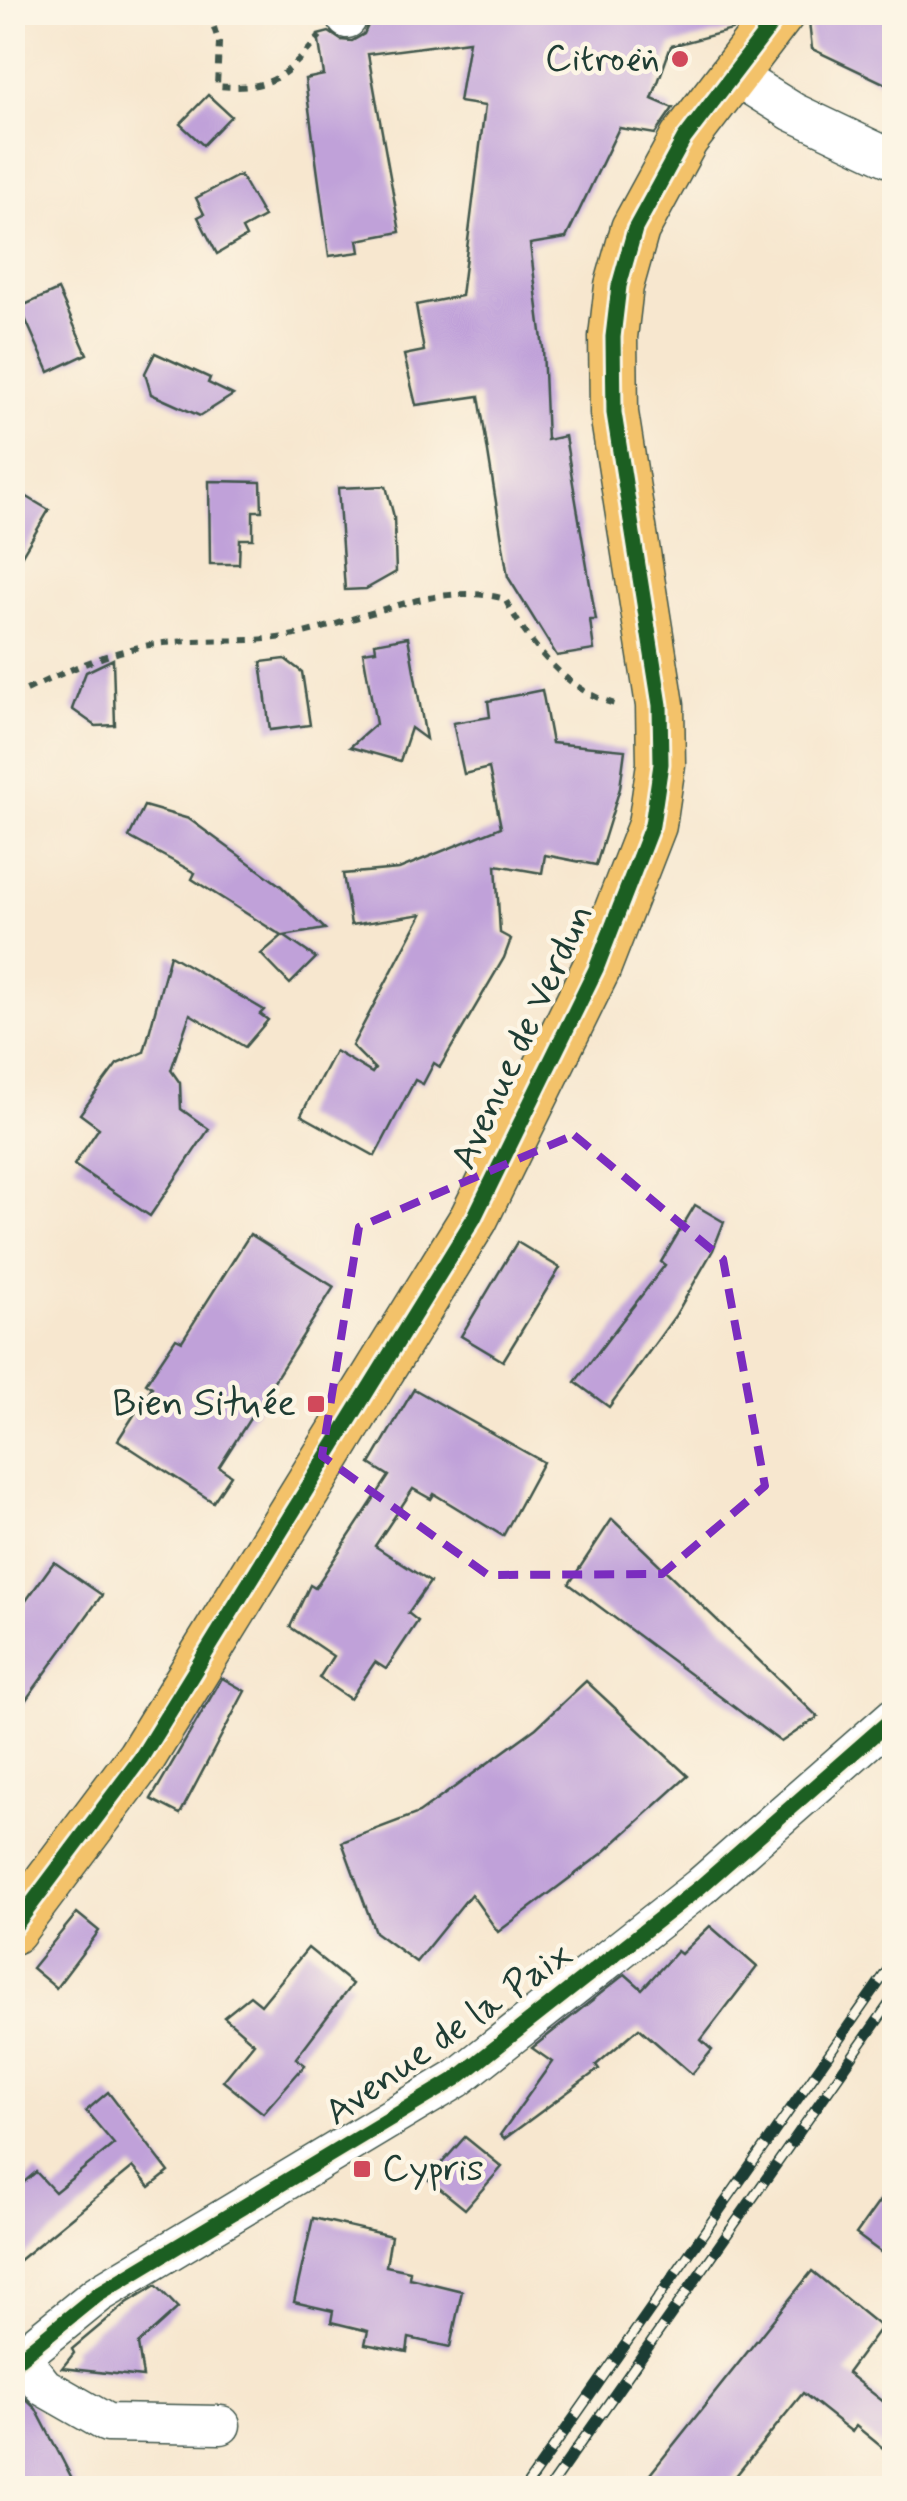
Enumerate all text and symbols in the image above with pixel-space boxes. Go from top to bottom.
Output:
place label: Citroën [545,35,660,84]
marker: Citroën [669,48,691,70]
street label: Avenue de Verdun [440,896,606,1178]
place label: Bien Située [112,1380,296,1429]
marker: Bien Située [305,1393,327,1415]
street label: Avenue de la Paix [316,1930,582,2138]
place label: Cypris [382,2145,484,2194]
marker: Cypris [351,2158,373,2180]

